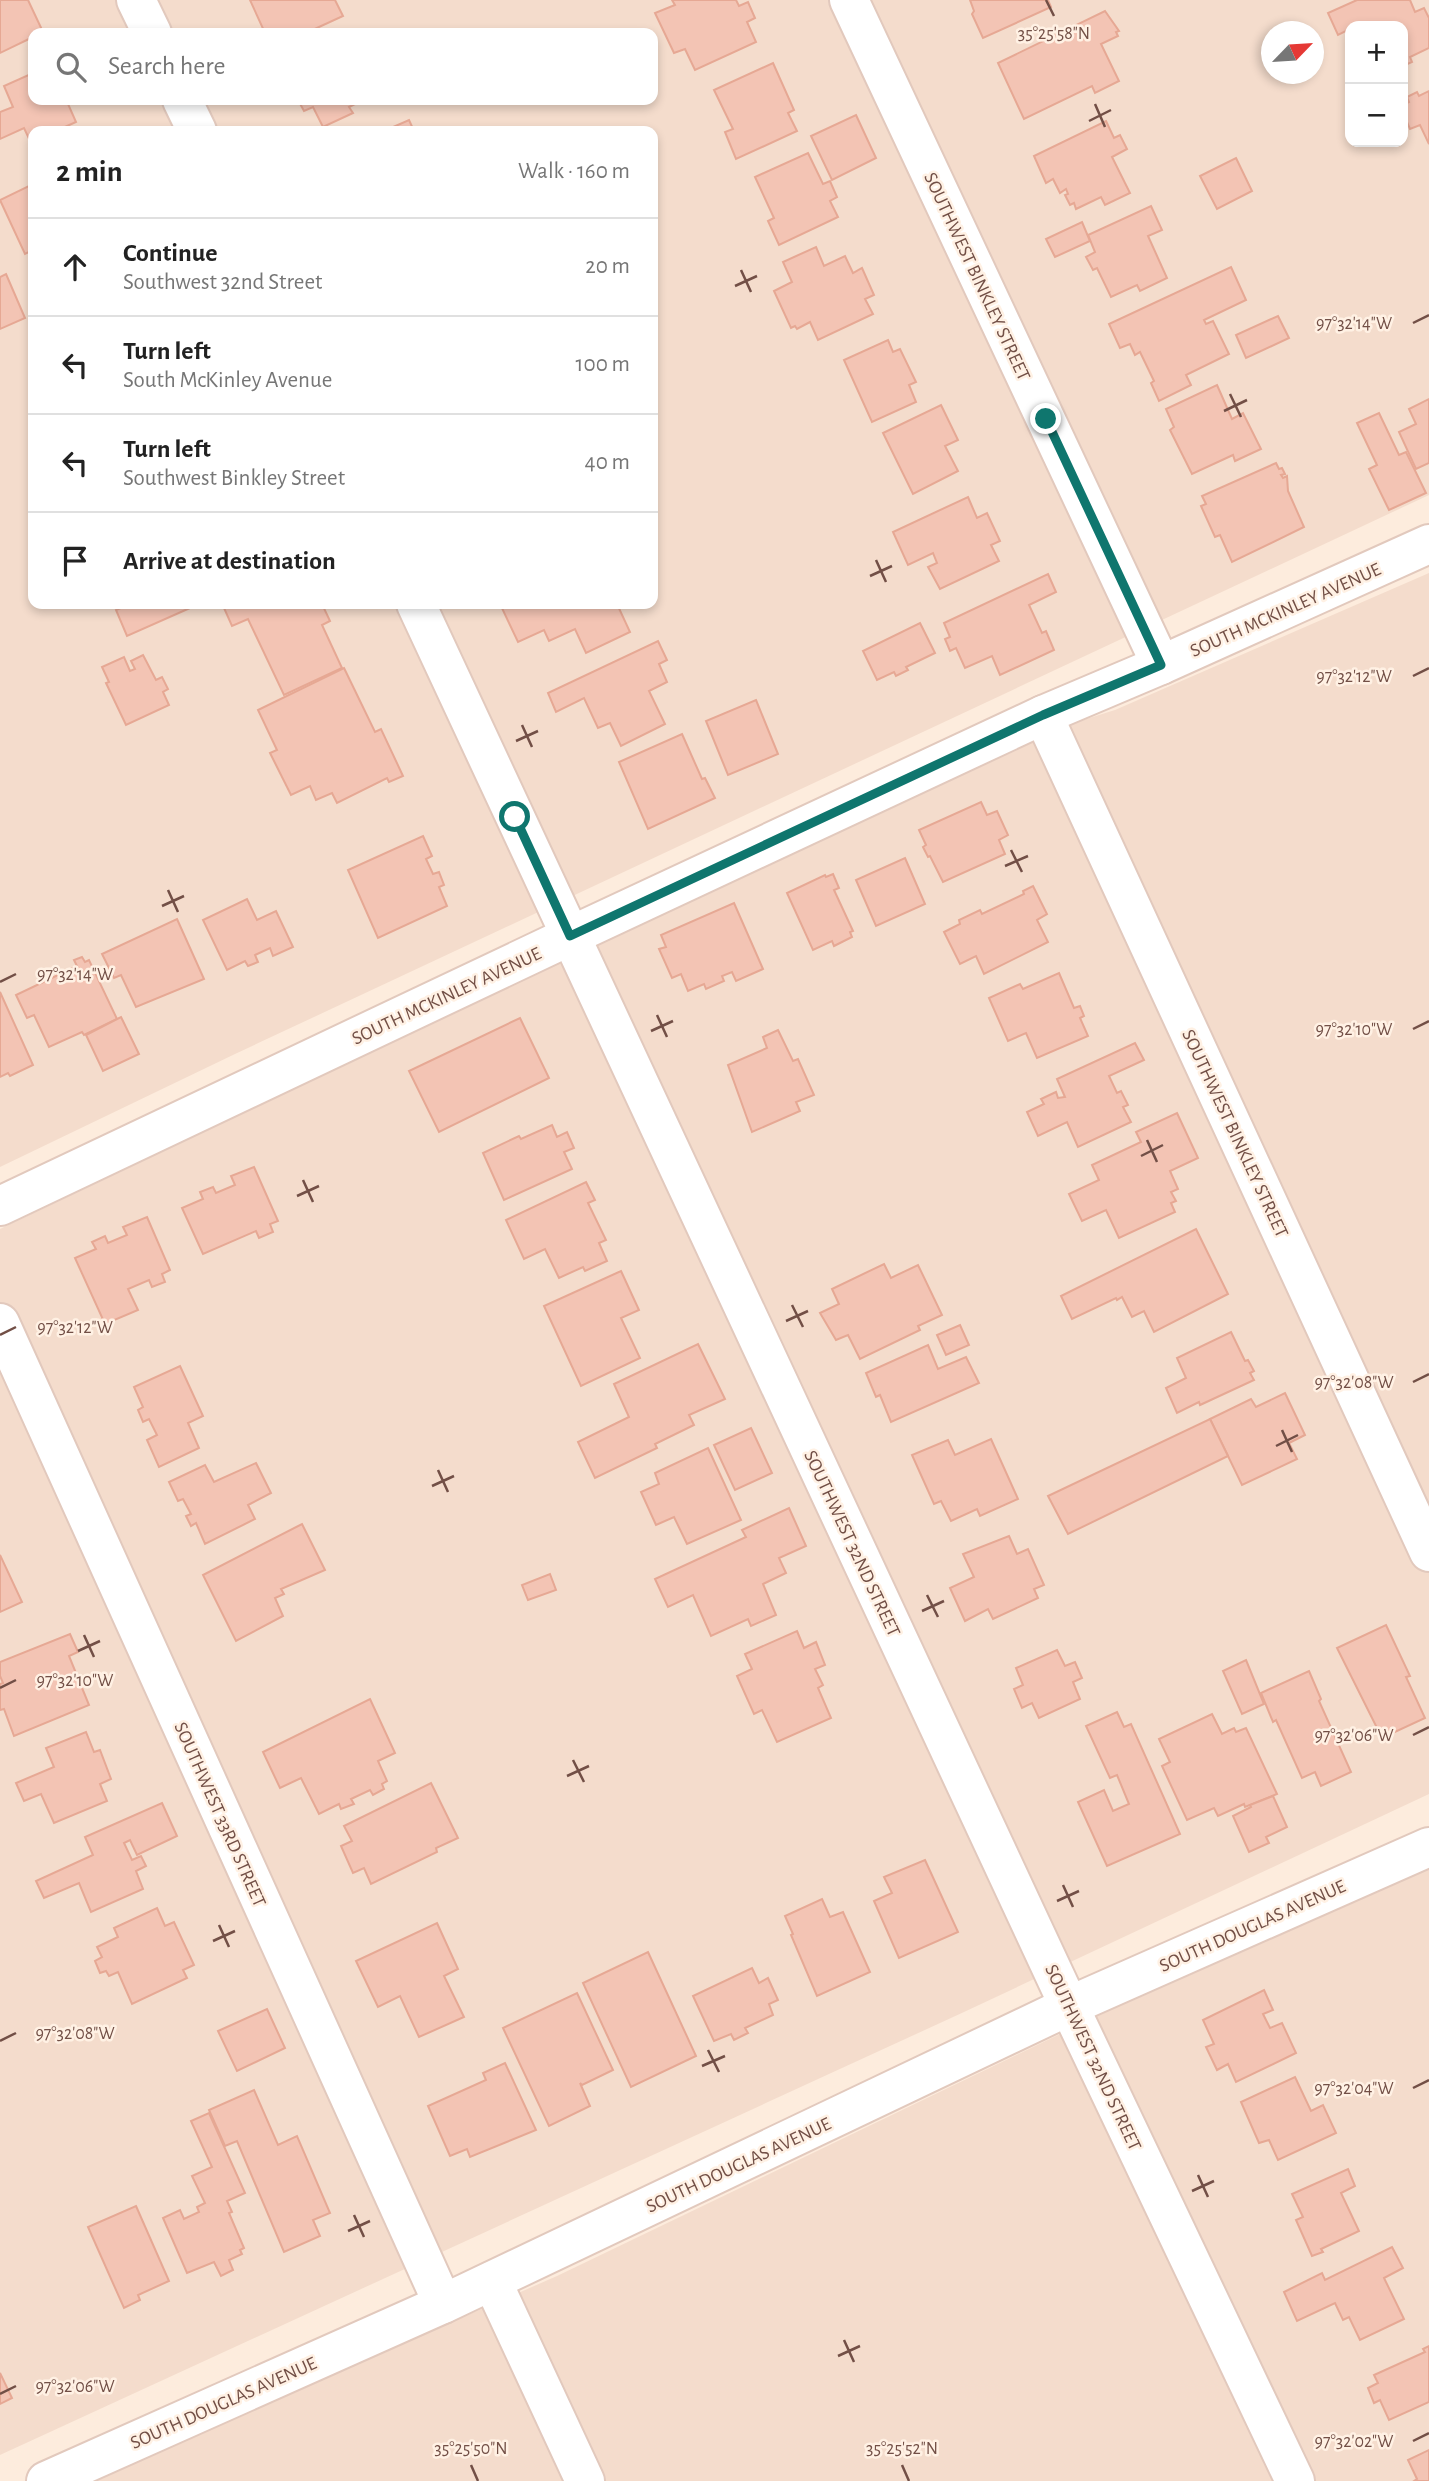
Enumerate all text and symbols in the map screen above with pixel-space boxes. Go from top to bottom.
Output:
north arrow [1261,21,1324,84]
map controls [1345,21,1408,147]
button: + [1345,21,1408,84]
text: 35°25'58"N [1018,25,1090,43]
search box [28,28,658,105]
icon: search [52,48,90,86]
text: Search here [108,53,226,79]
button: − [1345,84,1408,147]
text: 2 min [56,157,123,187]
text: Walk · 160 m [518,160,630,183]
street label: SOUTHWEST BINKLEY STREET [920,170,1033,384]
text: Continue [123,240,218,266]
icon: ahead [56,248,94,286]
text: 20 m [585,255,630,278]
text: Southwest 32nd Street [123,271,322,294]
text: 97°32'14"W [1316,315,1392,333]
text: Turn left [123,338,211,364]
icon: left [56,346,94,384]
text: 100 m [576,353,630,376]
text: South McKinley Avenue [123,369,332,392]
route end [1030,403,1061,434]
text: Turn left [123,436,211,462]
icon: left [56,444,94,482]
text: 40 m [585,451,630,474]
text: Southwest Binkley Street [123,467,345,490]
icon: arrive [56,542,94,580]
text: Arrive at destination [123,548,336,574]
street label: SOUTH MCKINLEY AVENUE [1187,560,1384,661]
text: 97°32'12"W [1316,668,1392,686]
route start [499,801,530,832]
street label: SOUTH MCKINLEY AVENUE [349,944,544,1049]
text: 97°32'14"W [37,966,113,984]
text: 97°32'10"W [1316,1021,1392,1039]
street label: SOUTHWEST BINKLEY STREET [1178,1027,1291,1241]
text: 97°32'12"W [37,1319,113,1337]
text: 97°32'08"W [1314,1374,1394,1392]
street label: SOUTHWEST 32ND STREET [800,1448,903,1640]
text: 97°32'10"W [37,1672,113,1690]
street label: SOUTHWEST 33RD STREET [170,1719,269,1910]
text: 97°32'06"W [1314,1727,1394,1745]
street label: SOUTH DOUGLAS AVENUE [1157,1877,1348,1976]
street label: SOUTHWEST 32ND STREET [1041,1962,1144,2154]
text: 97°32'08"W [35,2025,115,2043]
text: 97°32'04"W [1314,2080,1394,2098]
street label: SOUTH DOUGLAS AVENUE [643,2114,834,2217]
street label: SOUTH DOUGLAS AVENUE [128,2354,319,2453]
text: 97°32'06"W [35,2378,115,2396]
text: 97°32'02"W [1315,2433,1393,2451]
text: 35°25'50"N [434,2440,508,2458]
text: 35°25'52"N [866,2440,938,2458]

